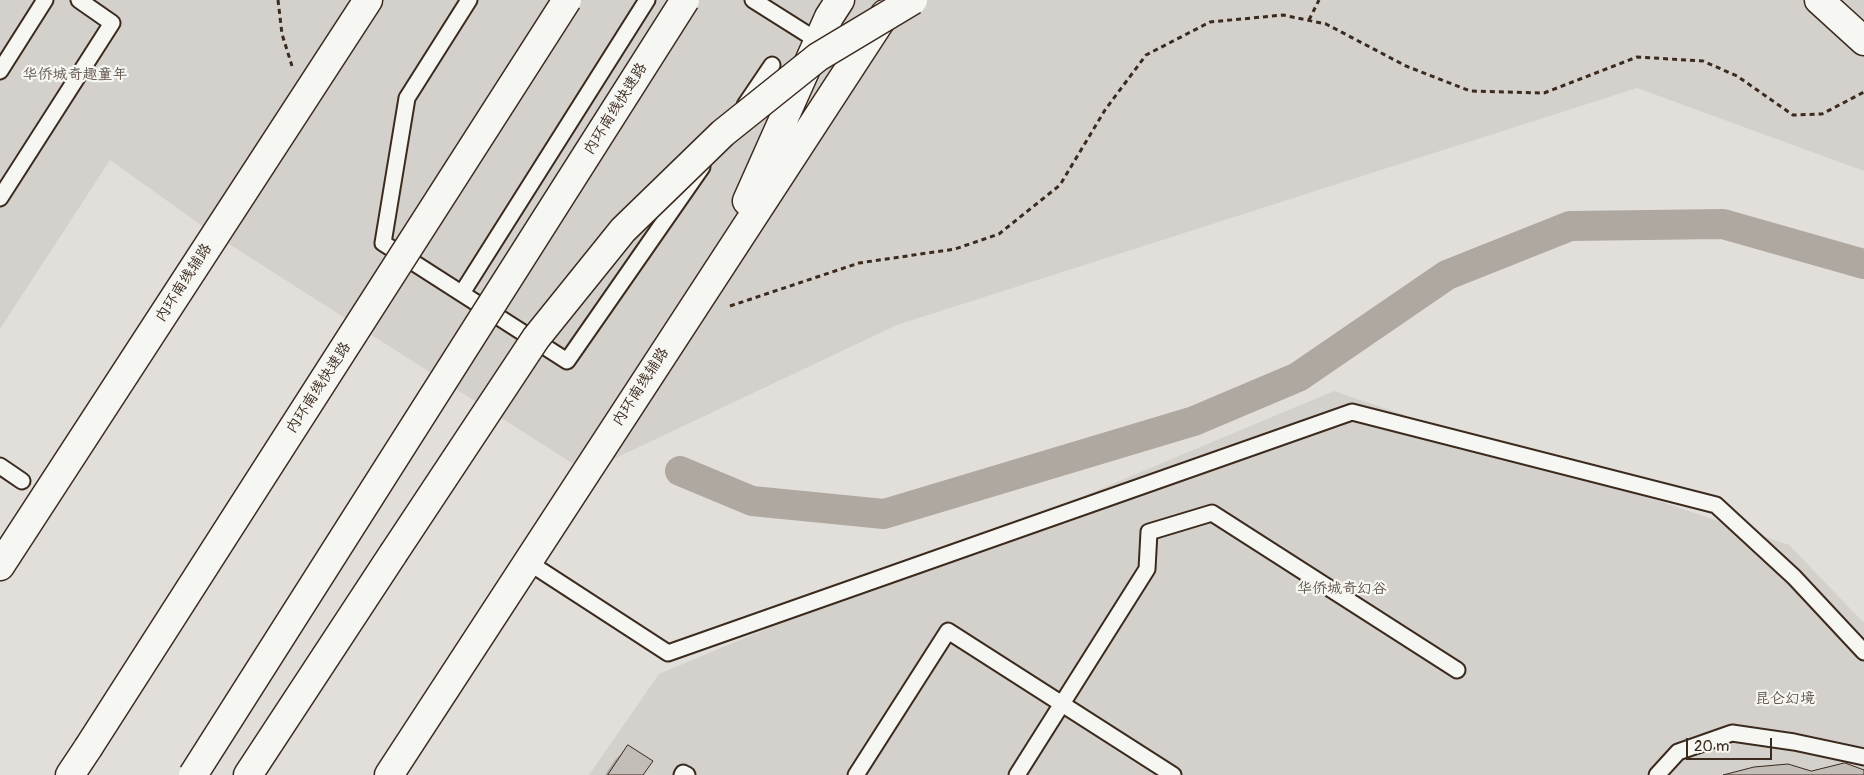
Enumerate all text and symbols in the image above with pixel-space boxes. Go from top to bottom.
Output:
street label: 内环南线快速路 [581,60,651,158]
park label: 华侨城奇趣童年 [23,66,127,84]
street label: 内环南线辅路 [152,240,216,326]
street label: 内环南线快速路 [283,339,355,437]
street label: 内环南线辅路 [609,344,673,430]
park label: 华侨城奇幻谷 [1297,580,1387,598]
park label: 昆仑幻境 [1755,690,1815,708]
scale bar [1689,728,1775,760]
text: 20 m [1694,737,1729,756]

